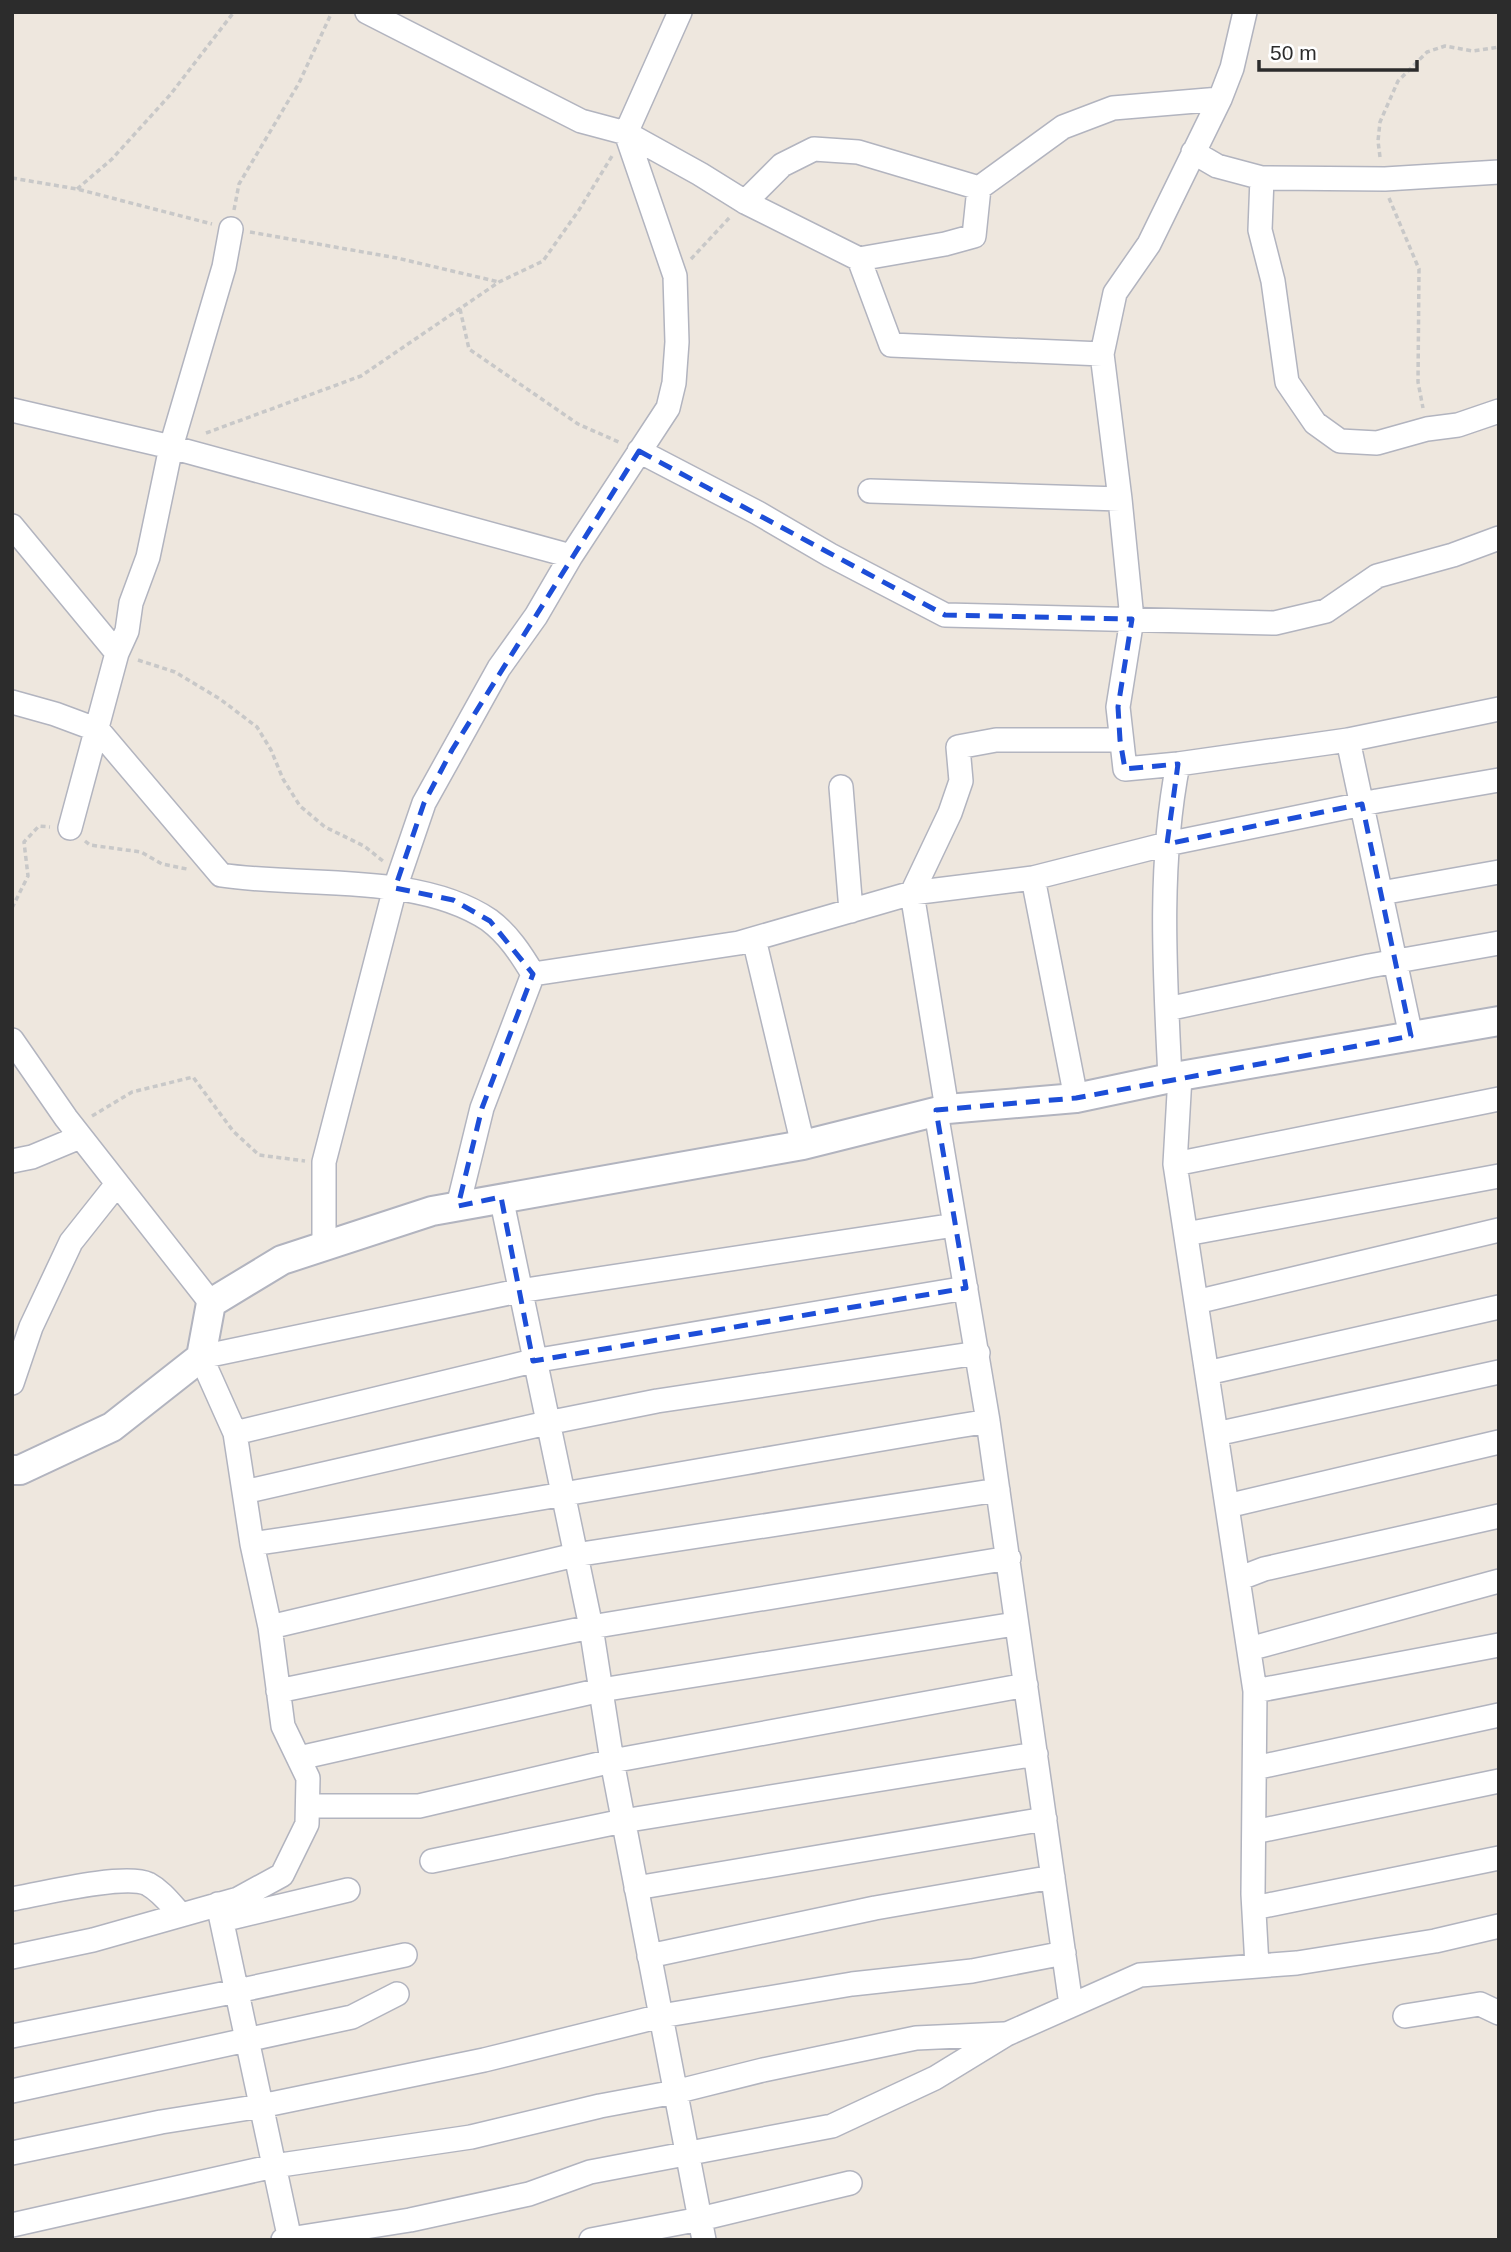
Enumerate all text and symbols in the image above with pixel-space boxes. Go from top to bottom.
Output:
scale bar [1259,28,1416,72]
text: 50 m [1270,41,1317,64]

